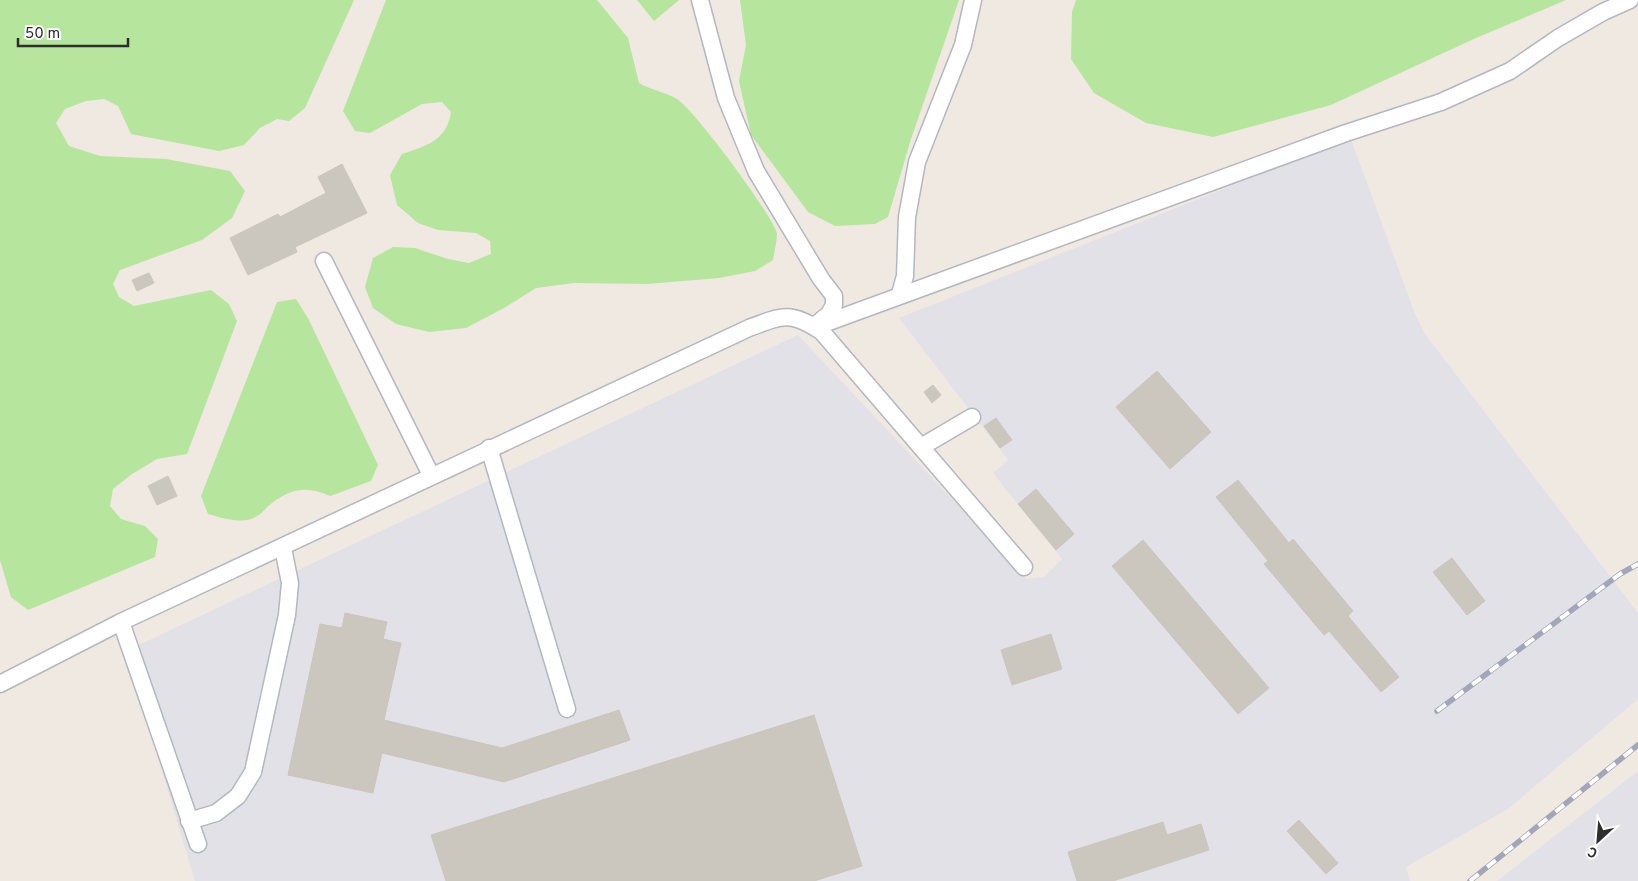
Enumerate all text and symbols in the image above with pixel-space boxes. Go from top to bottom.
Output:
scale bar [18,15,128,47]
text: 50 m [25,25,60,44]
north arrow [1573,816,1623,866]
text: С [1585,842,1601,861]

